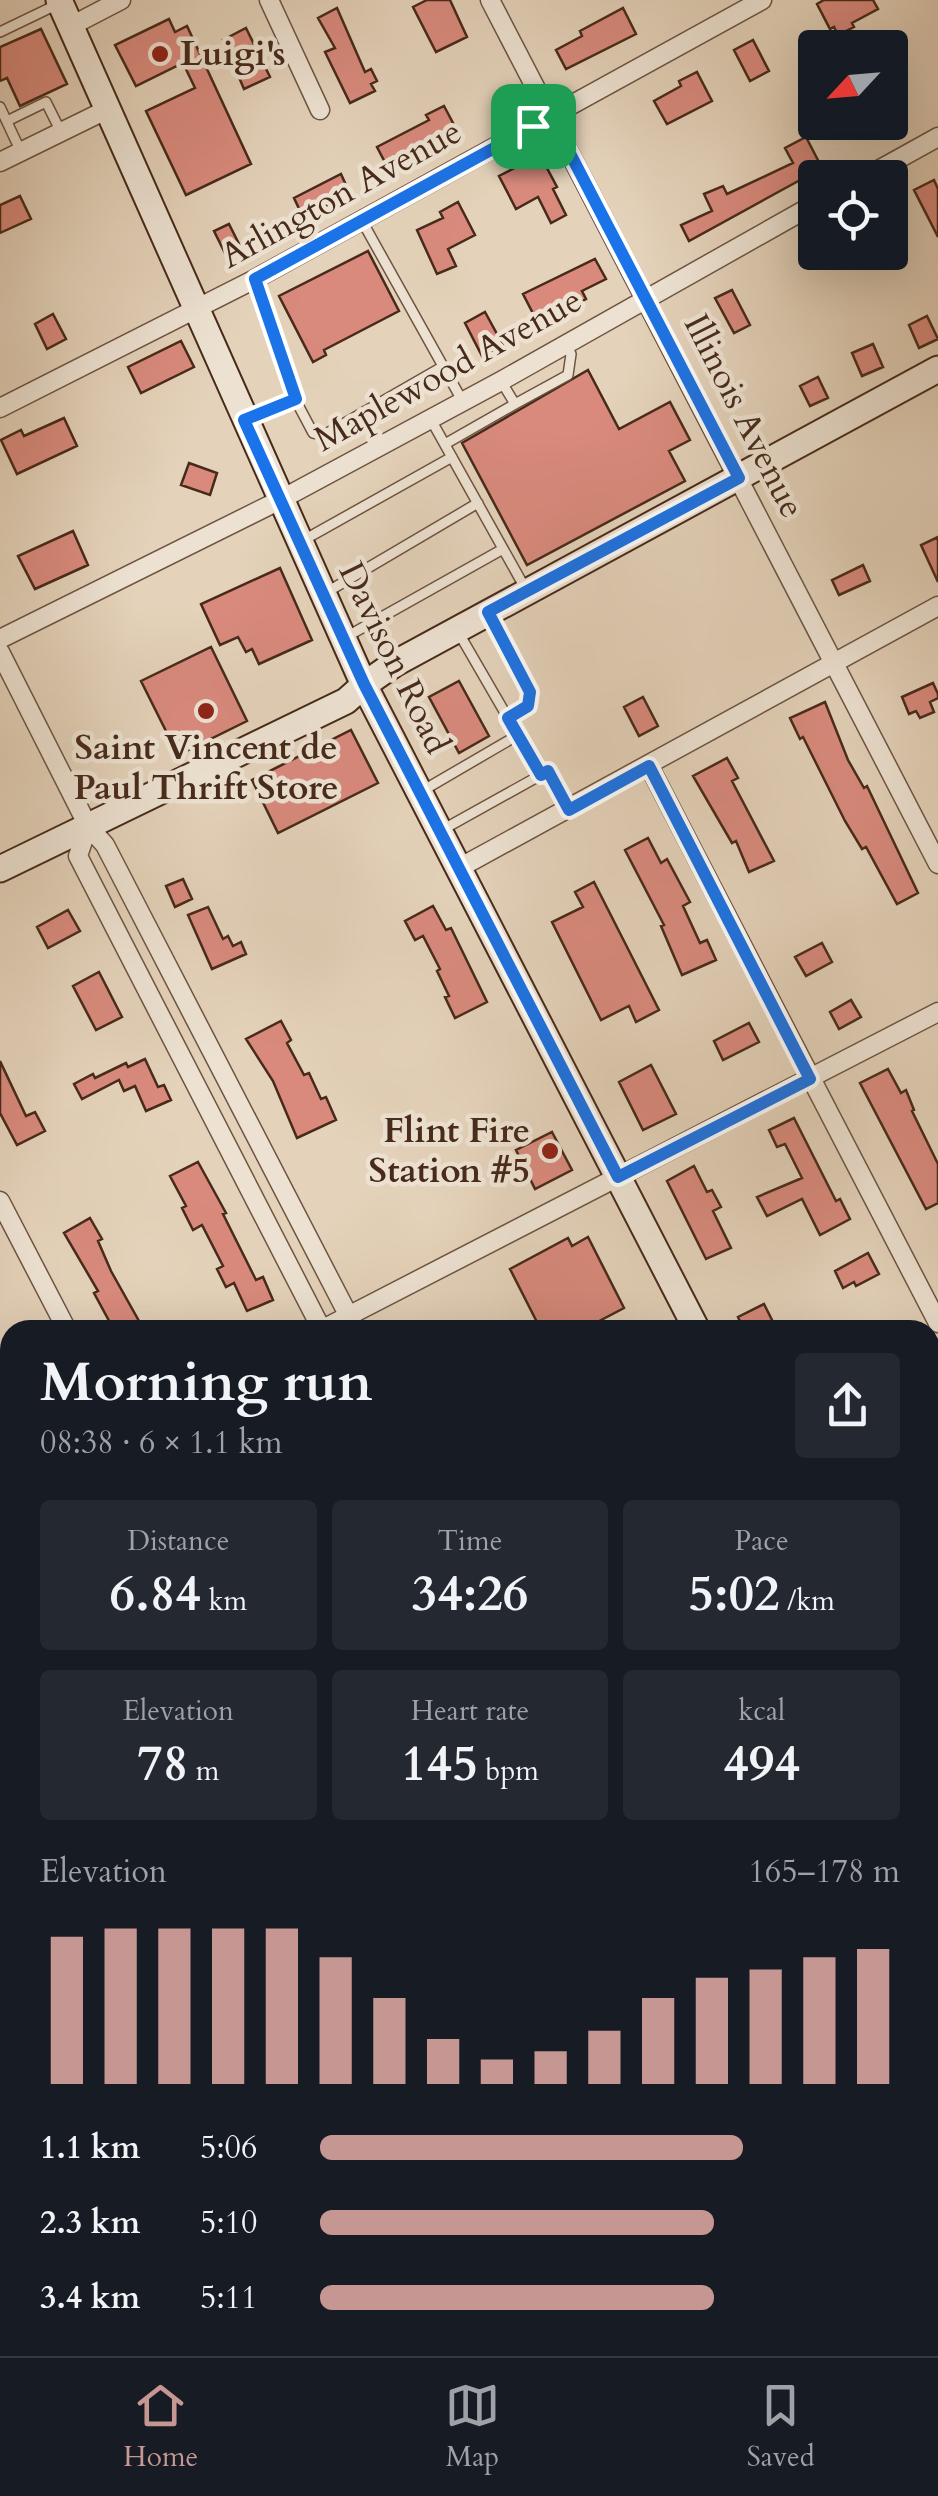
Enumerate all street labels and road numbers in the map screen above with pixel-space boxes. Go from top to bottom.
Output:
street label: Arlington Avenue [212,108,470,280]
street label: Maplewood Avenue [306,277,590,463]
street label: Illinois Avenue [672,306,816,526]
street label: Davison Road [327,554,461,762]

